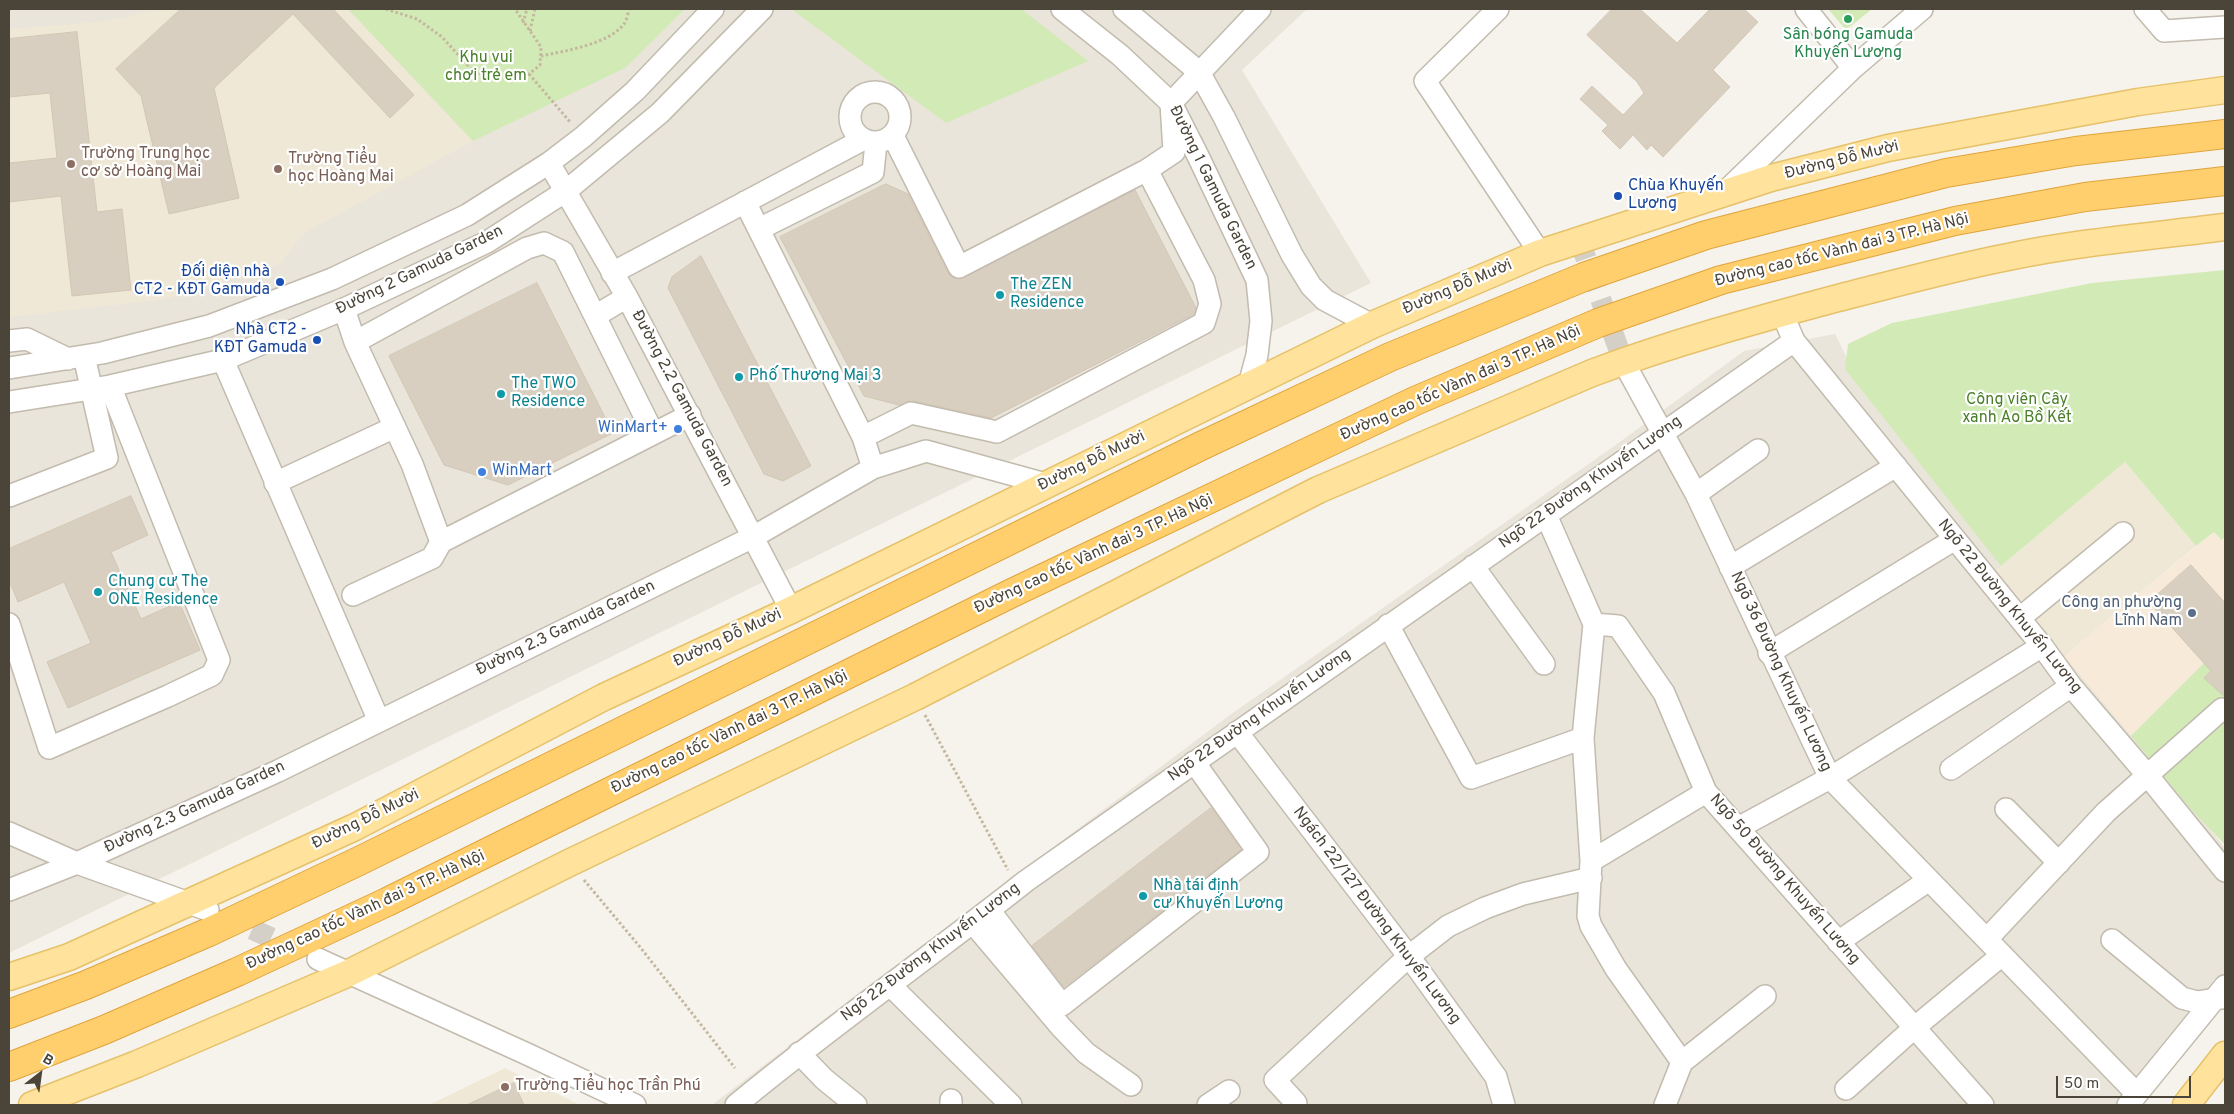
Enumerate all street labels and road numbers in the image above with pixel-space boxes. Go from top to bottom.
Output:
street label: Đường 1 Gamuda Garden [1164,103,1260,273]
street label: Đường Đỗ Mười [1783,138,1901,184]
street label: Đường cao tốc Vành đai 3 TP. Hà Nội [1713,210,1971,292]
street label: Đường 2 Gamuda Garden [333,222,507,320]
street label: Đường Đỗ Mười [1400,256,1516,320]
street label: Đường 2.2 Gamuda Garden [626,307,736,491]
street label: Đường cao tốc Vành đai 3 TP. Hà Nội [1338,322,1584,446]
street label: Ngõ 22 Đường Khuyến Lương [1496,412,1686,554]
street label: Đường Đỗ Mười [1035,428,1149,496]
street label: Đường cao tốc Vành đai 3 TP. Hà Nội [972,491,1216,619]
street label: Ngõ 22 Đường Khuyến Lương [1933,516,2085,698]
street label: Ngõ 36 Đường Khuyến Lương [1725,569,1835,775]
street label: Đường 2.3 Gamuda Garden [473,577,659,681]
street label: Đường Đỗ Mười [671,606,785,672]
street label: Ngõ 22 Đường Khuyến Lương [1165,645,1355,787]
street label: Đường cao tốc Vành đai 3 TP. Hà Nội [608,667,852,799]
street label: Đường 2.3 Gamuda Garden [102,758,288,858]
street label: Đường Đỗ Mười [309,786,423,854]
street label: Ngõ 50 Đường Khuyến Lương [1705,791,1863,969]
street label: Ngách 22/127 Đường Khuyến Lương [1288,804,1464,1028]
street label: Đường cao tốc Vành đai 3 TP. Hà Nội [244,847,488,975]
street label: Ngõ 22 Đường Khuyến Lương [838,879,1024,1027]

